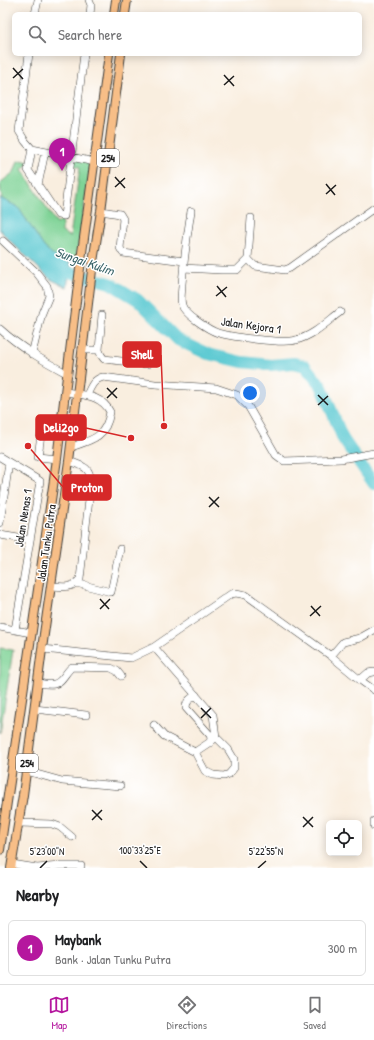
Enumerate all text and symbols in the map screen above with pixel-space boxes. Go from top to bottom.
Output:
search box [12,12,362,56]
icon: search [26,23,48,45]
text: Search here [58,24,122,45]
pin: 1 [49,138,75,171]
road number: 254 [97,149,119,167]
water label: Sungai Kulim [53,243,118,281]
street label: Jalan Kejora 1 [220,312,282,338]
callout: Shell [123,342,161,367]
text: Shell [131,345,153,363]
your location [240,383,260,403]
callout: Deli2go [36,415,86,440]
text: Deli2go [44,418,79,437]
callout: Proton [63,475,111,500]
text: Proton [71,478,103,496]
street label: Jalan Nenas 1 [10,488,36,548]
street label: Jalan Tunku Putra [32,503,60,583]
road number: 254 [16,754,38,772]
map controls [326,820,362,856]
button: locate [326,820,362,856]
text: 100°33'25"E [119,844,162,857]
text: 5°23'00"N [30,845,64,858]
text: 5°22'55"N [249,845,283,858]
text: Nearby [16,883,59,906]
text: Maybank [55,929,101,950]
text: 1 [28,939,32,957]
text: 300 m [328,939,357,957]
text: Bank · Jalan Tunku Putra [55,950,171,968]
tab: Map [48,994,70,1032]
tab: Directions [167,994,207,1032]
tab: Saved [303,994,326,1032]

